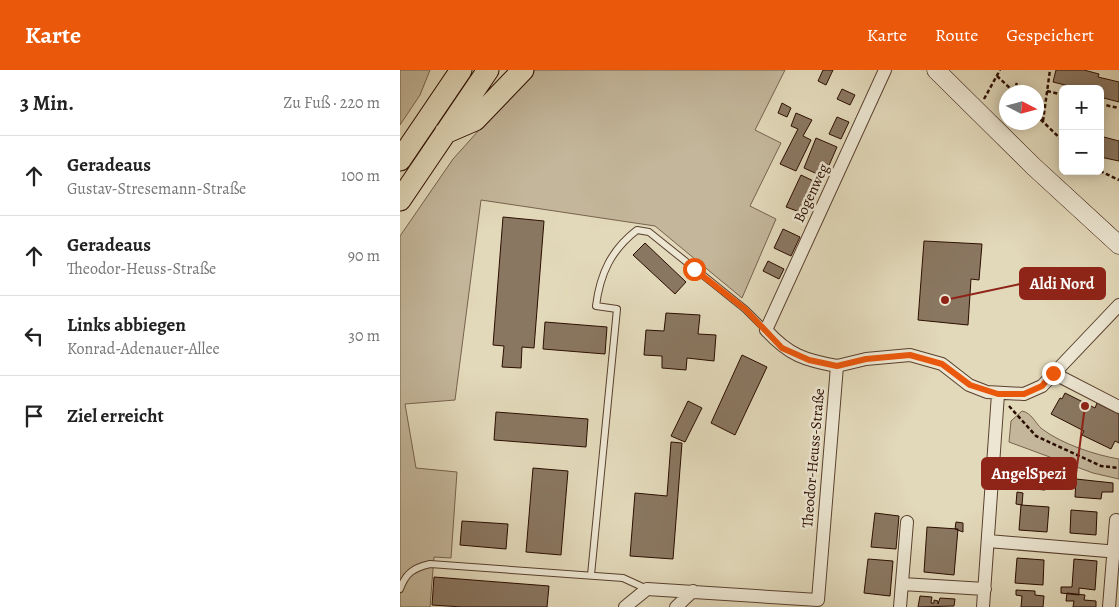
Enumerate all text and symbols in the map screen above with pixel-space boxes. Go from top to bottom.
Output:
text: Karte [25,19,81,51]
text: Karte [867,23,907,47]
text: Route [935,23,978,47]
text: Gespeichert [1006,23,1094,47]
north arrow [999,85,1044,130]
map controls [1059,85,1104,175]
button: + [1059,85,1104,130]
text: 3 Min. [20,89,74,117]
text: Zu Fuß · 220 m [283,92,380,114]
button: − [1059,130,1104,175]
text: Geradeaus [67,152,151,178]
street label: Bogenweg [789,160,834,226]
icon: ahead [20,162,48,190]
text: 100 m [341,165,380,187]
text: Gustav-Stresemann-Straße [67,178,246,200]
text: Geradeaus [67,232,151,258]
icon: ahead [20,242,48,270]
text: 90 m [348,245,380,267]
text: Theodor-Heuss-Straße [67,258,216,280]
route start [683,258,706,281]
callout: Aldi Nord [1020,268,1105,299]
text: Aldi Nord [1029,273,1095,295]
text: Links abbiegen [67,312,186,338]
icon: left [20,322,48,350]
text: 30 m [348,325,380,347]
text: Konrad-Adenauer-Allee [67,338,220,360]
route end [1042,362,1065,385]
street label: Theodor-Heuss-Straße [797,387,829,529]
icon: arrive [20,402,48,430]
text: Ziel erreicht [67,403,164,429]
callout: AngelSpezi [982,458,1076,489]
text: AngelSpezi [991,463,1067,485]

